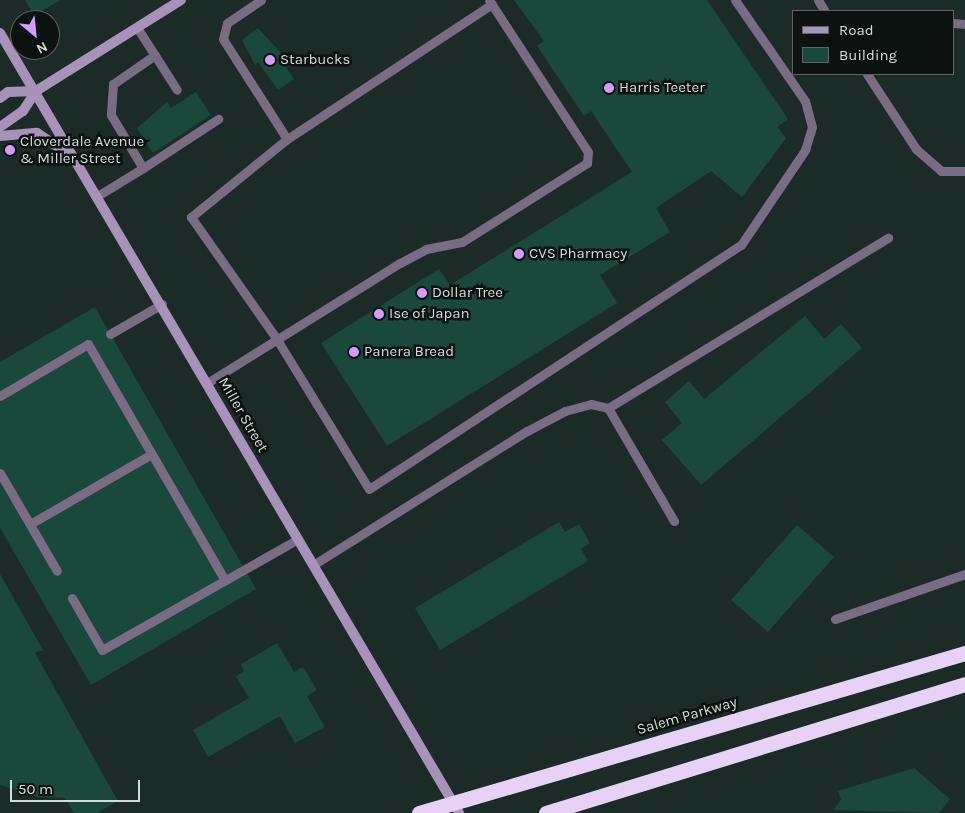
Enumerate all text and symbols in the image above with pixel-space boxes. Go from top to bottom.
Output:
north arrow [10,10,60,60]
legend [792,10,955,75]
text: Road [839,21,874,39]
text: N [33,38,50,58]
text: Building [839,46,897,64]
place label: Starbucks [280,51,350,69]
marker: Starbucks [264,54,276,66]
place label: Harris Teeter [619,79,705,97]
marker: Harris Teeter [603,82,615,94]
place label: Cloverdale Avenue & Miller Street [20,132,144,167]
marker: Cloverdale Avenue & Miller Street [4,144,16,156]
place label: CVS Pharmacy [529,245,627,263]
marker: CVS Pharmacy [513,248,525,260]
place label: Dollar Tree [432,284,503,302]
marker: Dollar Tree [416,287,428,299]
place label: Ise of Japan [389,305,470,323]
marker: Ise of Japan [373,308,385,320]
place label: Panera Bread [364,343,454,361]
marker: Panera Bread [348,346,360,358]
street label: Miller Street [214,374,272,456]
street label: Salem Parkway [635,693,739,739]
scale bar [12,770,142,802]
text: 50 m [18,780,53,798]

